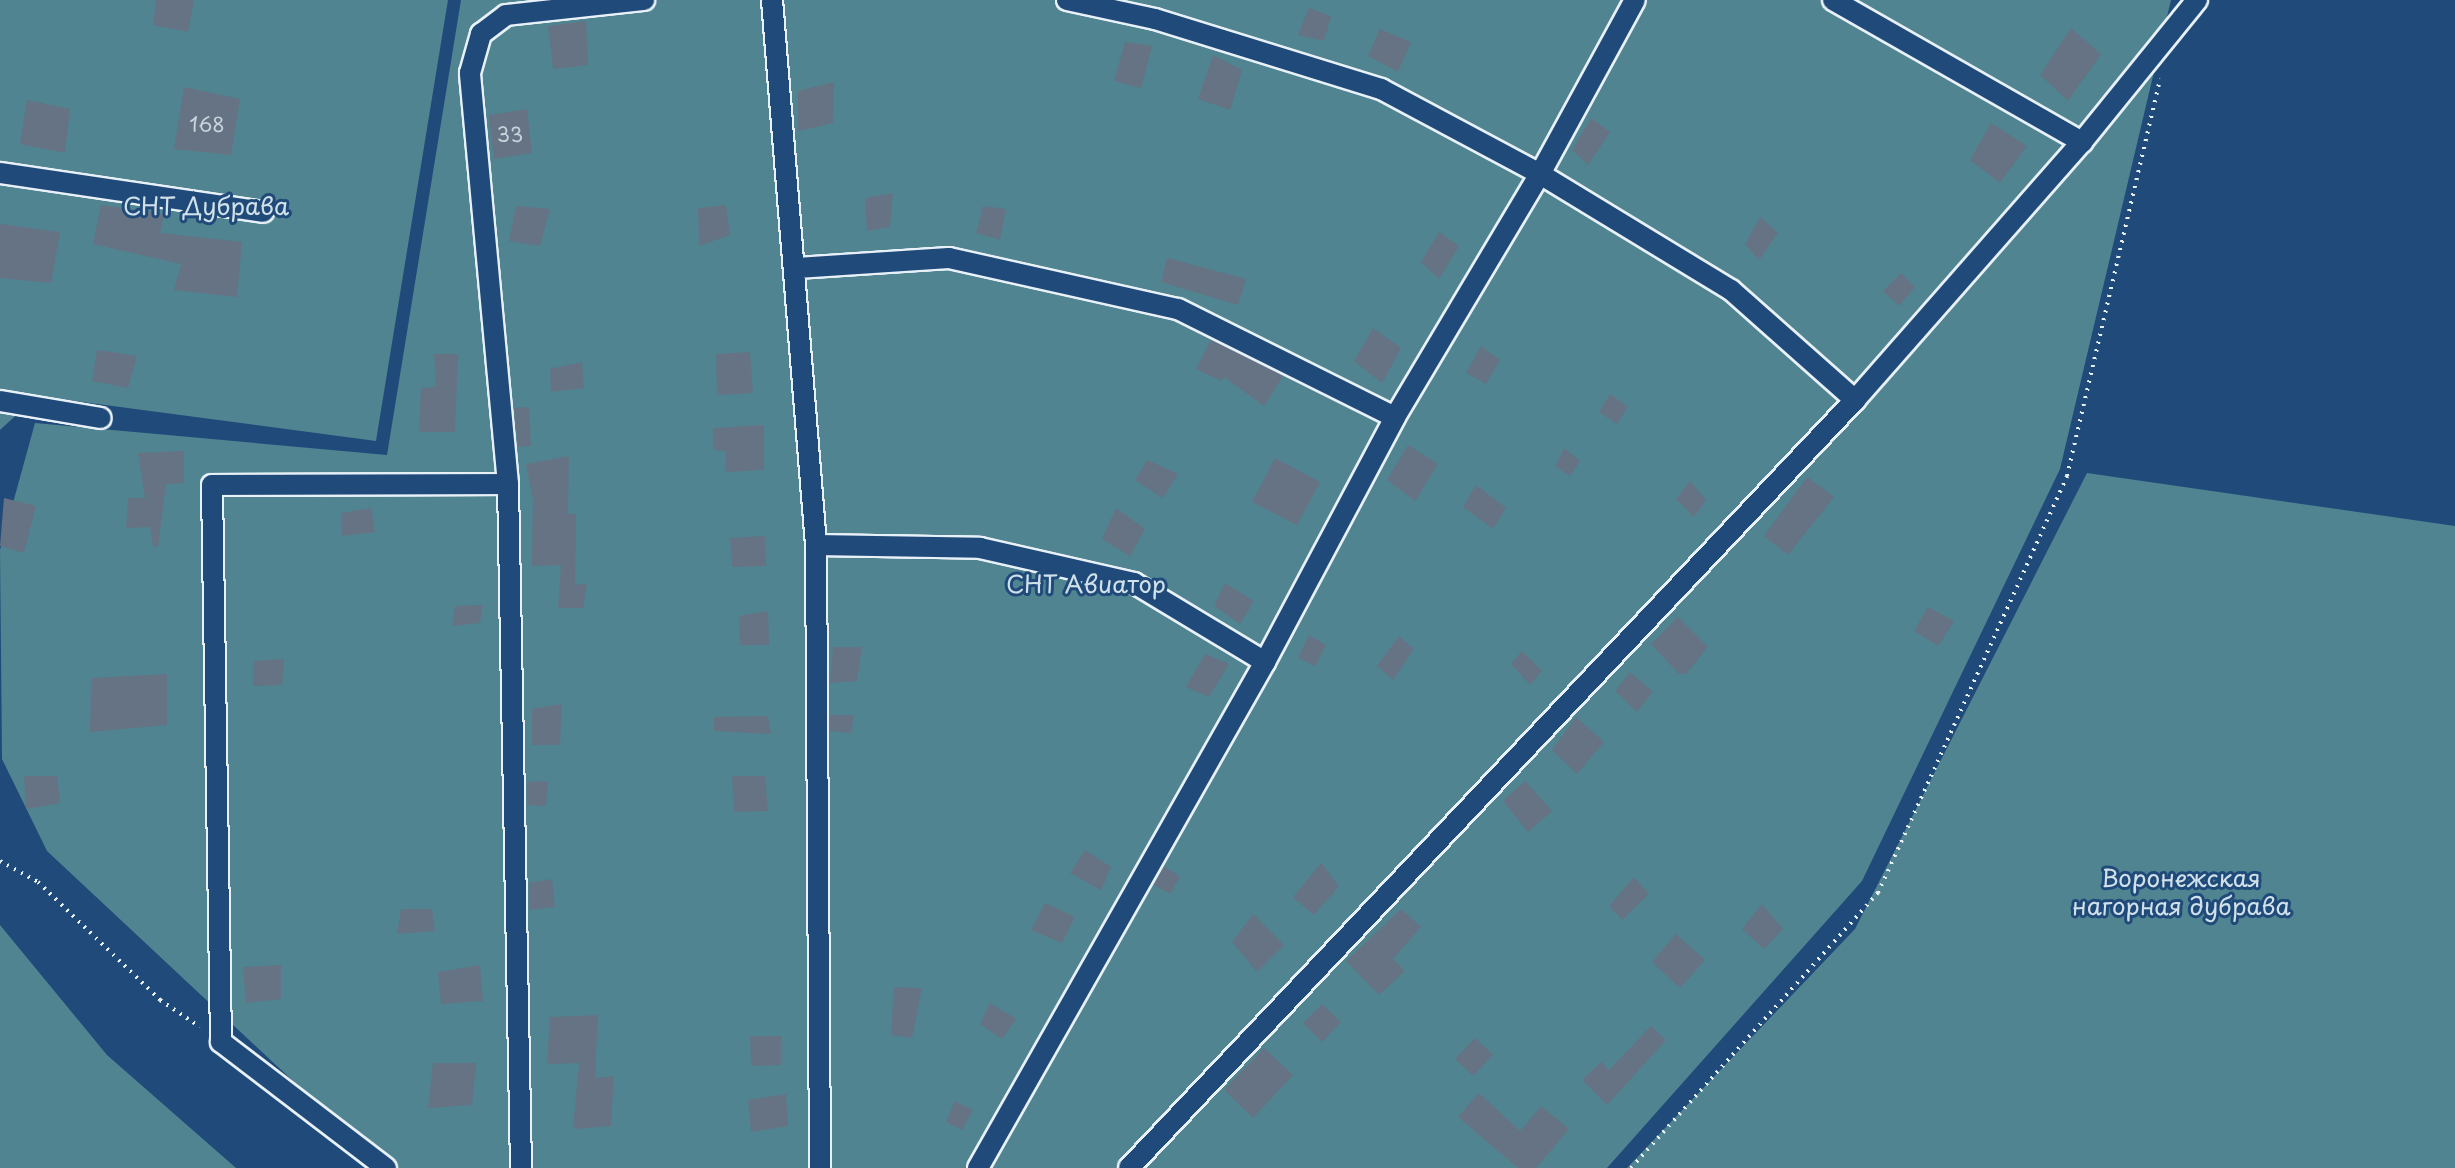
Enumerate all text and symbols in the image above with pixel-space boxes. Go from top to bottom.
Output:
house number: 168 [189,112,225,136]
house number: 33 [497,122,523,146]
park label: СНТ Дубрава [123,192,289,220]
park label: СНТ Авиатор [1005,570,1167,598]
park label: Воронежская нагорная дубрава [2071,864,2291,920]

